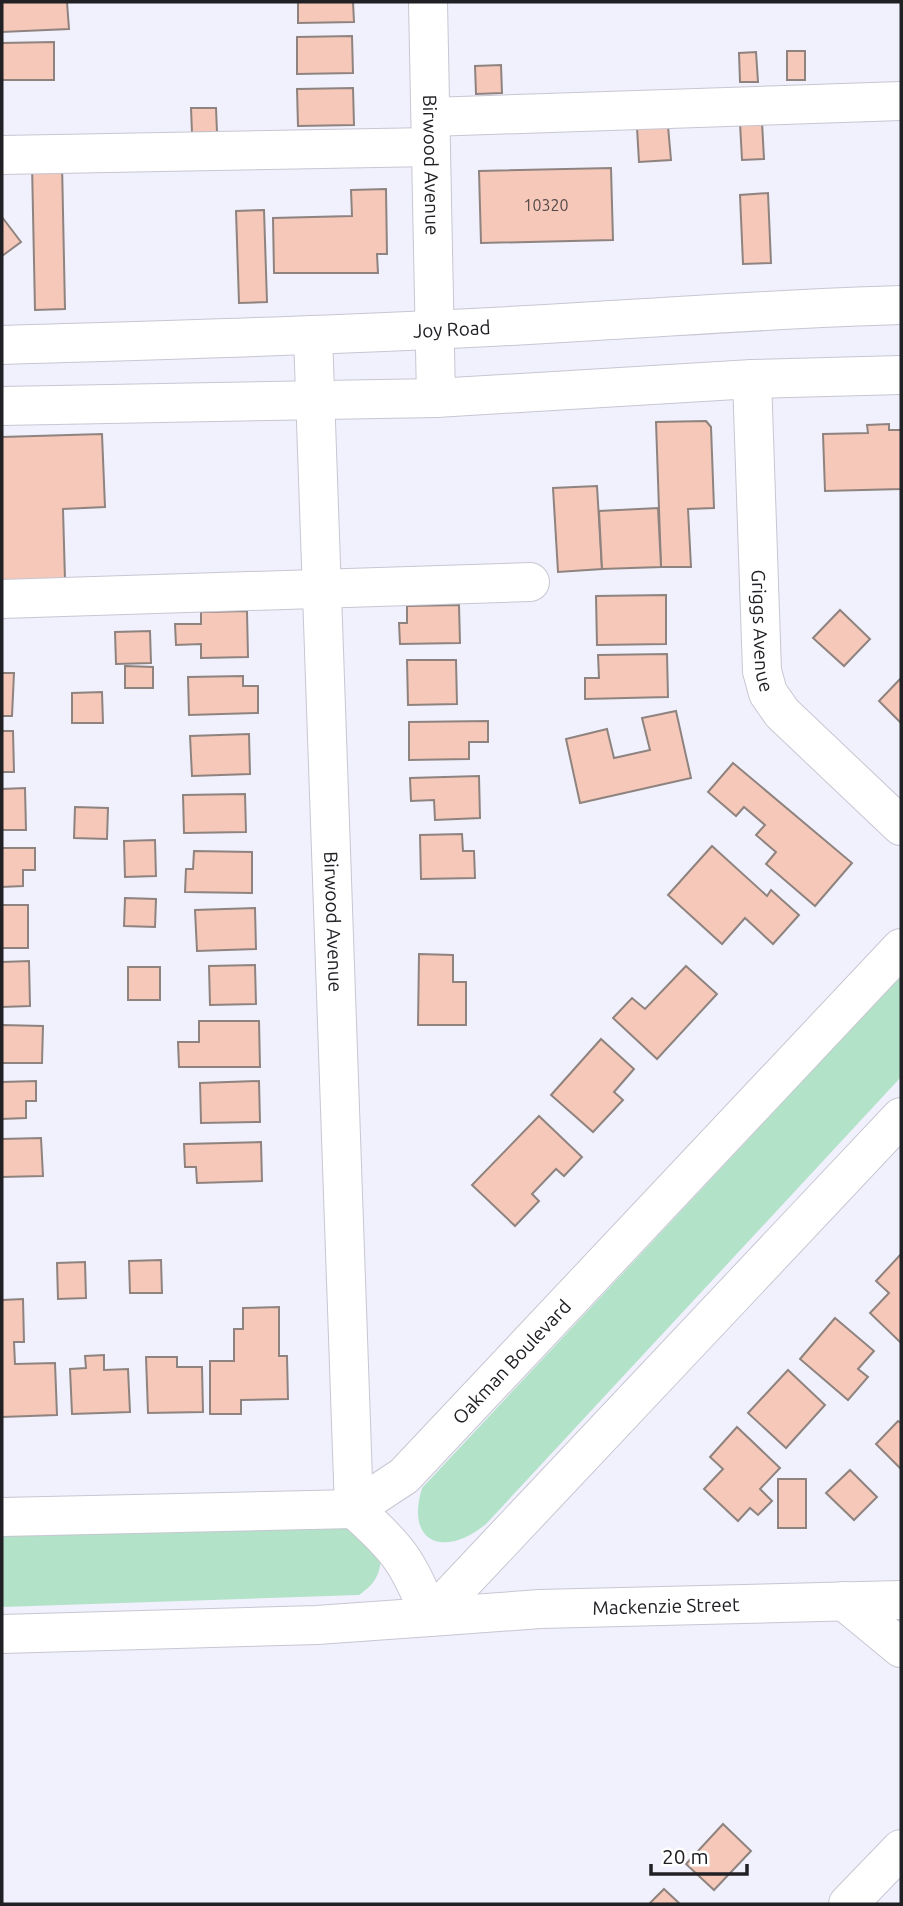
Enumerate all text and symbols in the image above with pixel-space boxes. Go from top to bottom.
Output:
street label: Birwood Avenue [419,94,444,236]
house number: 10320 [523,196,569,214]
street label: Joy Road [412,316,491,342]
street label: Griggs Avenue [748,569,778,694]
street label: Birwood Avenue [320,851,347,992]
street label: Oakman Boulevard [448,1295,575,1428]
street label: Mackenzie Street [592,1593,740,1619]
scale bar [651,1832,747,1876]
text: 20 m [662,1844,709,1868]

